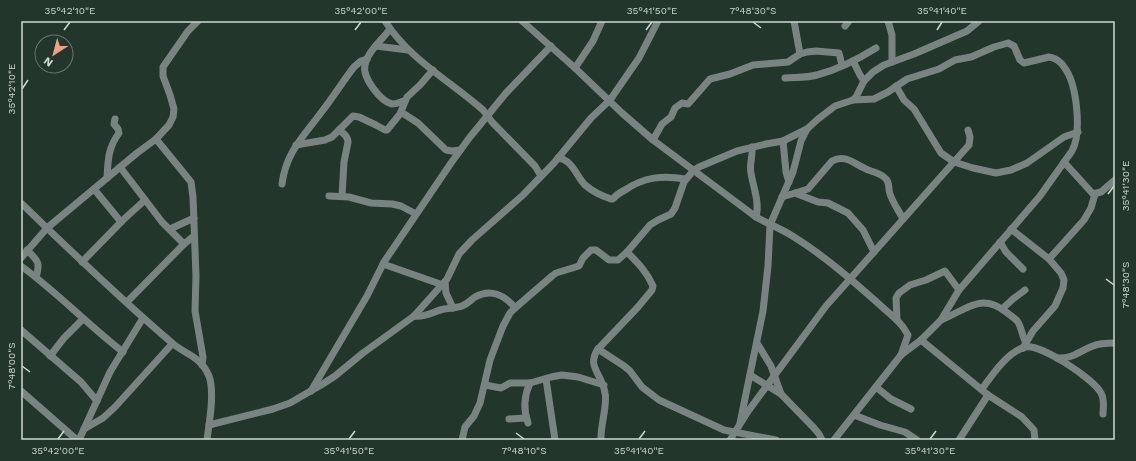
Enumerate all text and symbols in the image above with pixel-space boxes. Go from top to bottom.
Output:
text: 35°42'10"E [45,5,95,16]
text: 35°42'00"E [334,5,388,16]
text: 35°41'50"E [627,5,677,16]
text: 7°48'30"S [729,5,777,16]
text: 35°41'40"E [917,5,967,16]
north arrow [34,34,74,74]
text: N [41,54,56,69]
text: 35°42'10"E [6,64,17,114]
text: 35°41'30"E [1120,161,1131,211]
text: 7°48'30"S [1120,261,1131,309]
text: 7°48'00"S [6,342,17,390]
text: 35°42'00"E [31,445,85,456]
text: 35°41'50"E [324,445,374,456]
text: 7°48'10"S [501,445,547,456]
text: 35°41'40"E [614,445,664,456]
text: 35°41'30"E [905,445,955,456]

